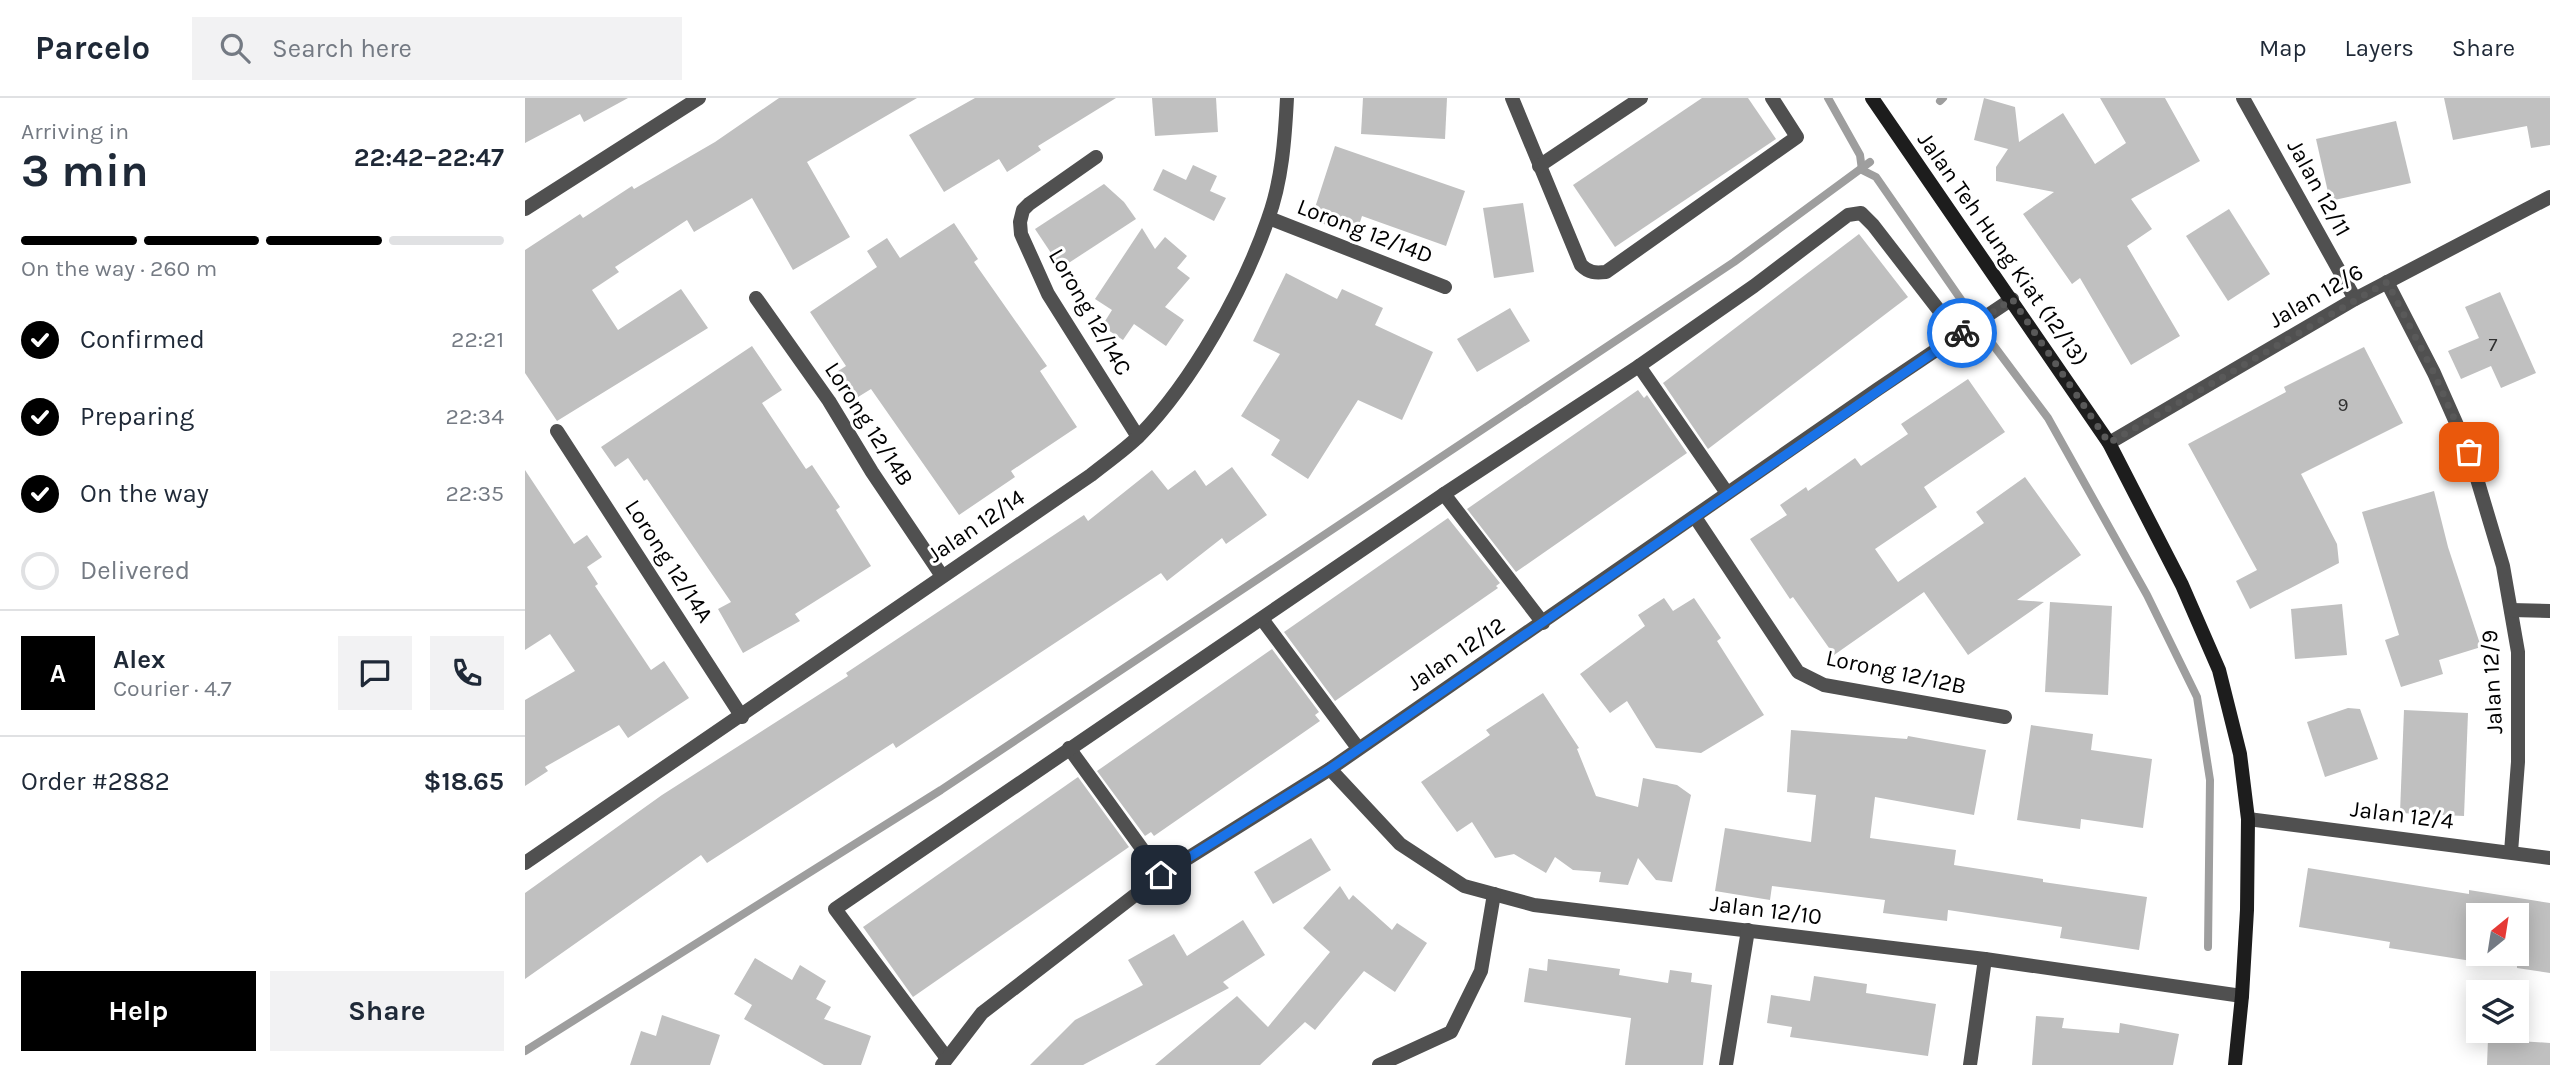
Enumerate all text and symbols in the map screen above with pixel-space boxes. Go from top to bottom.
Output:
search box [192,17,682,80]
text: Parcelo [35,29,150,67]
icon: search [216,29,254,67]
text: Search here [272,33,412,64]
text: Map [2259,34,2307,62]
text: Layers [2345,34,2414,62]
text: Share [2452,34,2515,62]
text: Arriving in [21,118,129,145]
street label: Jalan Teh Hung Kiat (12/13) [1912,127,2094,371]
street label: Jalan 12/11 [2281,135,2357,241]
text: 22:42–22:47 [354,142,504,173]
text: 3 min [21,144,149,198]
street label: Lorong 12/14D [1293,193,1437,269]
street label: Lorong 12/14C [1043,244,1137,380]
text: On the way · 260 m [21,255,217,282]
street label: Jalan 12/6 [2264,258,2368,334]
courier [1927,298,1997,368]
icon: bike [1943,314,1981,352]
icon: check [21,321,59,359]
text: Confirmed [80,324,205,355]
text: 22:21 [451,326,504,353]
house number: 7 [2489,334,2498,356]
street label: Lorong 12/14B [819,357,919,491]
house number: 9 [2337,394,2349,416]
icon: check [21,398,59,436]
text: Preparing [80,401,194,432]
text: 22:34 [446,403,504,430]
pin [2439,422,2499,482]
icon: bag [2450,433,2488,471]
icon: check [21,475,59,513]
text: On the way [80,478,209,509]
text: 22:35 [445,480,504,507]
street label: Jalan 12/14 [922,483,1030,568]
street label: Lorong 12/14A [619,495,719,627]
text: Delivered [80,555,190,586]
street label: Jalan 12/12 [1402,611,1510,697]
street label: Jalan 12/9 [2476,629,2508,735]
button: chat [338,636,412,710]
button: phone [430,636,504,710]
text: Alex [113,644,165,675]
street label: Lorong 12/12B [1823,644,1969,700]
text: A [50,658,66,689]
text: Courier · 4.7 [113,675,232,702]
text: Order #2882 [21,766,170,797]
text: $18.65 [424,766,504,797]
street label: Jalan 12/4 [2349,795,2455,835]
pin [1131,845,1191,905]
icon: home [1142,856,1180,894]
street label: Jalan 12/10 [1709,890,1823,930]
north arrow [2466,903,2529,966]
map controls [2466,903,2529,1043]
button: Help [21,971,256,1051]
button: Share [270,971,504,1051]
button: layers [2466,980,2529,1043]

